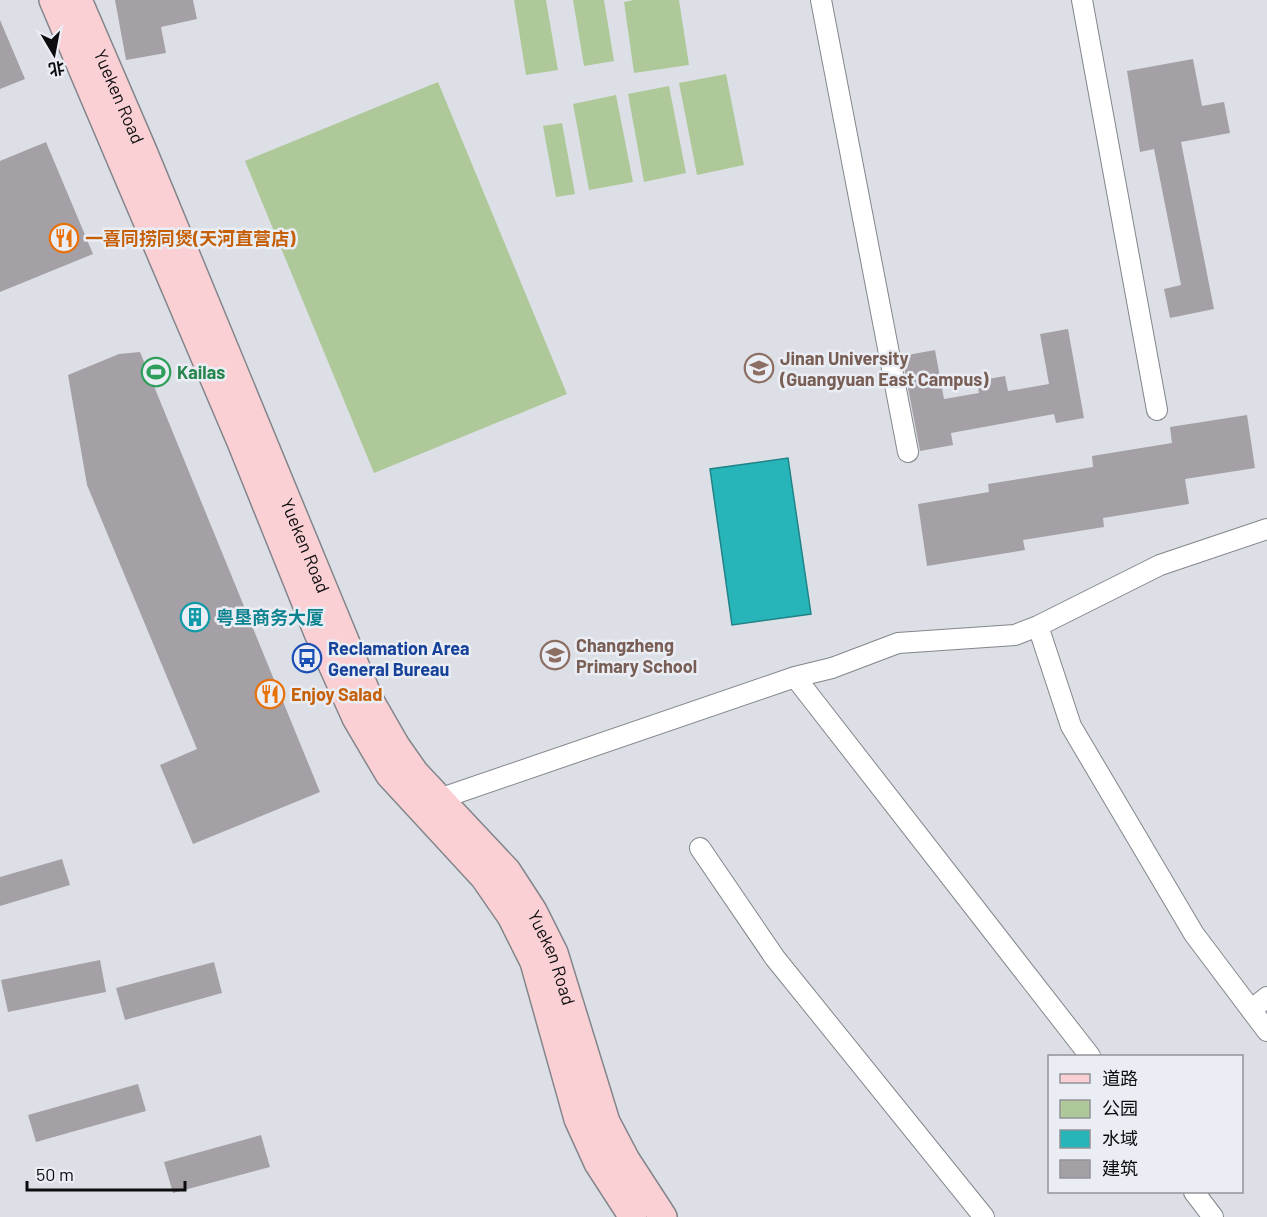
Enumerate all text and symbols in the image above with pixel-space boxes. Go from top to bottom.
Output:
north arrow [24,24,84,84]
street label: Yueken Road [90,46,149,147]
text: 北 [47,59,66,80]
restaurant icon: 一喜同捞同煲(天河直营店) [48,222,80,254]
place label: 一喜同捞同煲(天河直营店) [85,227,296,249]
place label: Jinan University (Guangyuan East Campus) [779,347,989,390]
school or university icon: Jinan University (Guangyuan East Campus) [743,352,775,384]
sports icon: Kailas [140,356,172,388]
place label: Kailas [177,361,225,383]
street label: Yueken Road [276,495,335,596]
building icon: 粤垦商务大厦 [179,601,211,633]
place label: 粤垦商务大厦 [216,606,324,628]
place label: Changzheng Primary School [576,634,697,677]
place label: Reclamation Area General Bureau [328,637,470,680]
school or university icon: Changzheng Primary School [539,639,571,671]
bus stop icon: Reclamation Area General Bureau [291,642,323,674]
restaurant icon: Enjoy Salad [254,678,286,710]
place label: Enjoy Salad [291,683,382,705]
street label: Yueken Road [523,906,580,1008]
legend [1048,1055,1243,1193]
text: 道路 [1102,1067,1138,1089]
text: 公园 [1102,1097,1138,1119]
text: 水域 [1102,1127,1138,1149]
scale bar [27,1154,184,1192]
text: 建筑 [1102,1157,1138,1179]
text: 50 m [36,1163,74,1185]

